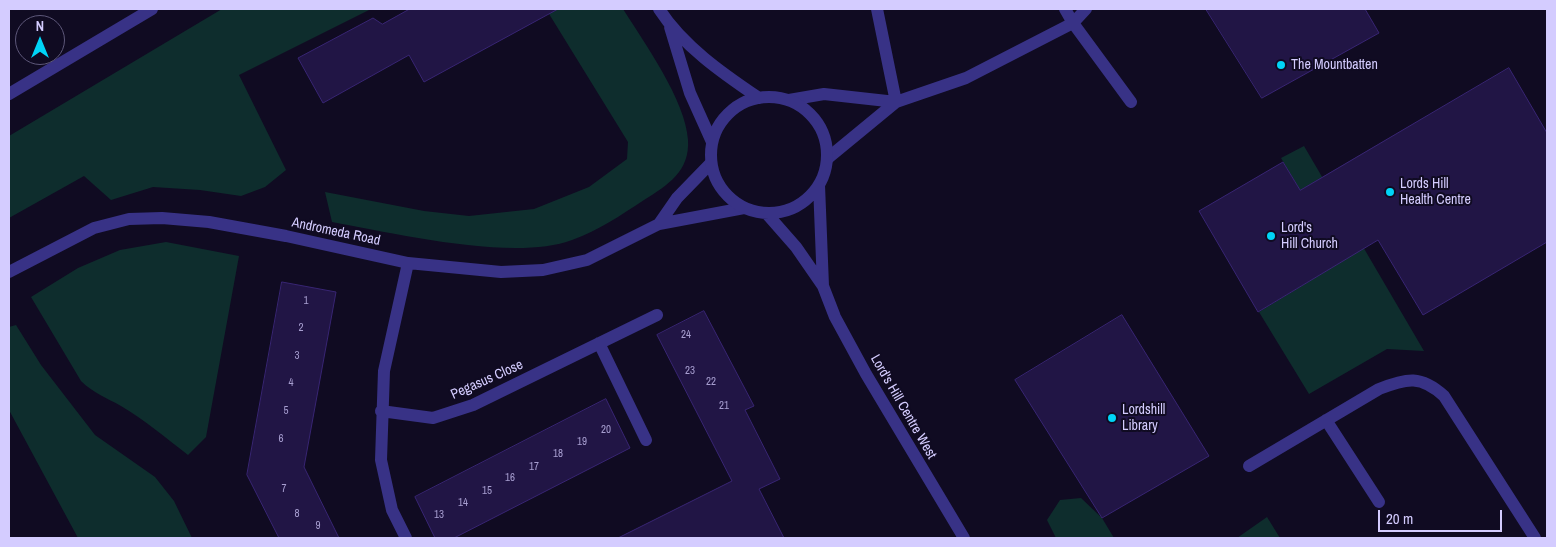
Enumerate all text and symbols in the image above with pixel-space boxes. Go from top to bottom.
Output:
north arrow [15,15,65,65]
text: N [36,17,44,35]
place label: The Mountbatten [1291,57,1378,73]
marker: The Mountbatten [1275,59,1287,71]
place label: Lords Hill Health Centre [1400,176,1471,208]
marker: Lords Hill Health Centre [1384,186,1396,198]
street label: Andromeda Road [290,214,382,250]
place label: Lord's Hill Church [1281,220,1338,252]
marker: Lord's Hill Church [1265,230,1277,242]
house number: 1 [303,294,309,308]
house number: 2 [298,321,304,335]
house number: 24 [681,328,691,342]
house number: 3 [294,349,300,363]
street label: Lord's Hill Centre West [866,352,940,462]
street label: Pegasus Close [448,357,526,403]
house number: 23 [685,364,695,378]
house number: 22 [706,375,716,389]
house number: 4 [288,376,294,390]
house number: 21 [719,399,729,413]
place label: Lordshill Library [1122,402,1165,434]
house number: 5 [283,404,289,418]
marker: Lordshill Library [1106,412,1118,424]
house number: 20 [601,423,611,437]
house number: 6 [278,432,284,446]
house number: 19 [577,435,587,449]
house number: 18 [553,447,563,461]
house number: 17 [529,460,539,474]
house number: 16 [505,471,515,485]
house number: 7 [281,482,287,496]
house number: 15 [482,484,492,498]
house number: 14 [458,496,468,510]
scale bar [1381,500,1505,532]
house number: 8 [294,507,300,521]
house number: 13 [434,508,444,522]
text: 20 m [1386,508,1413,529]
house number: 9 [315,519,321,533]

